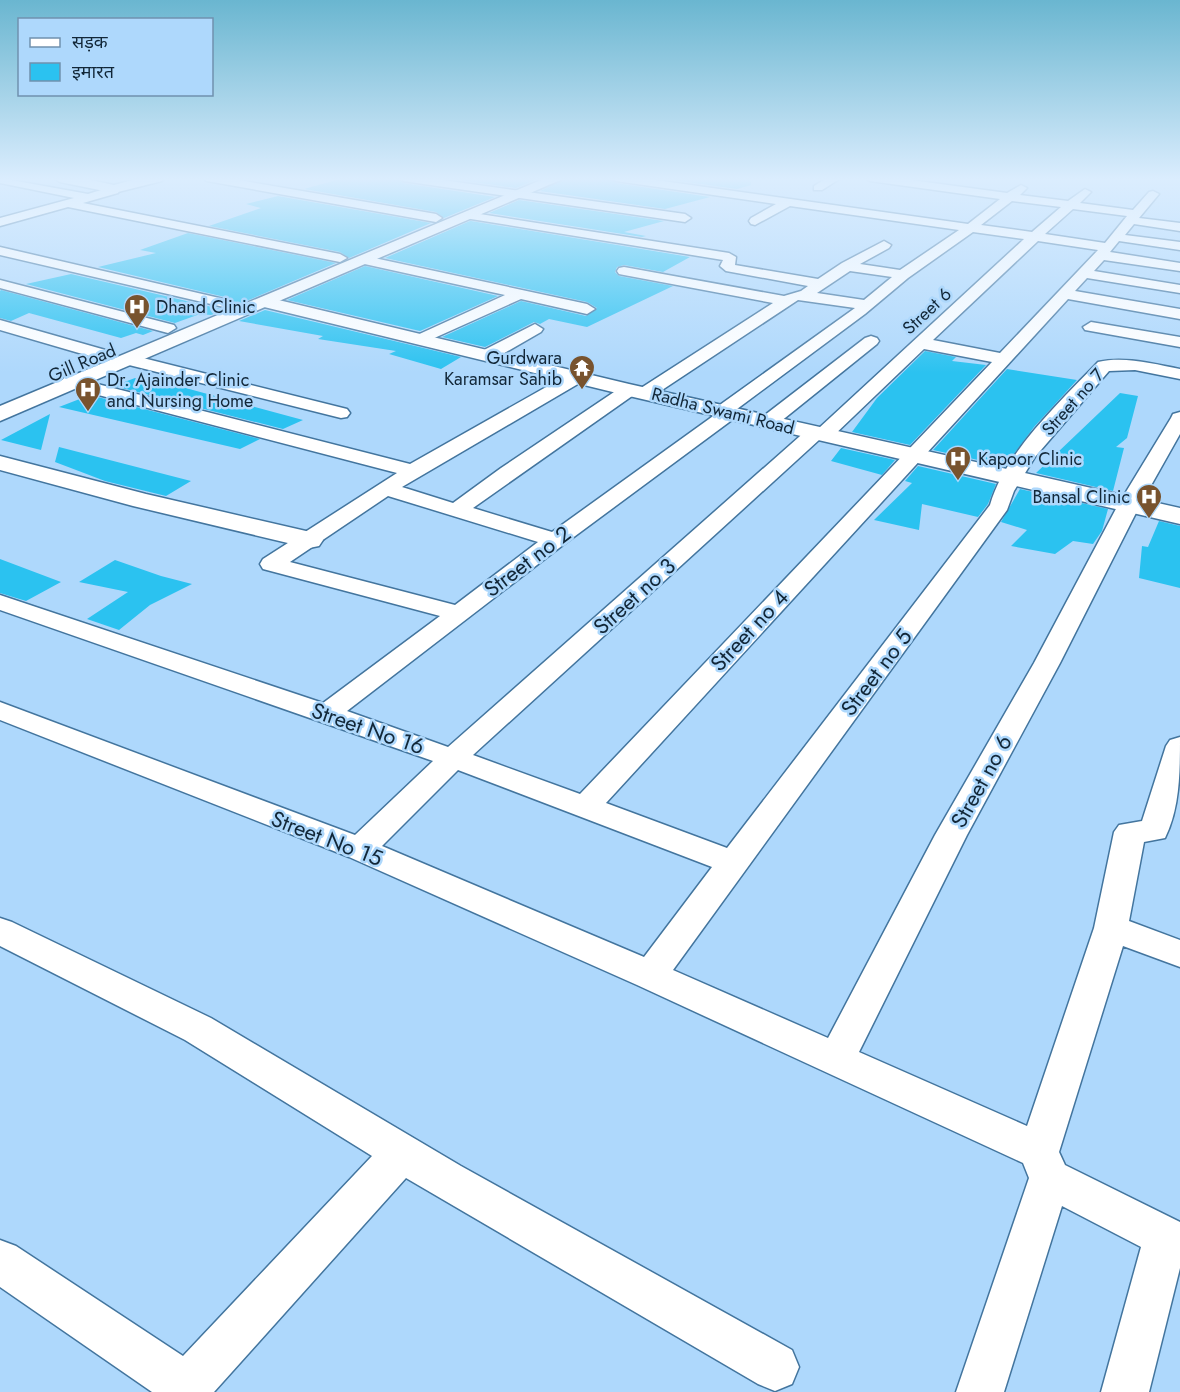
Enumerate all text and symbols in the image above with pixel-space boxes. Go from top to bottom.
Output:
legend [18,18,213,96]
text: सड़क [72,29,109,55]
text: इमारत [72,59,115,85]
street label: Street 6 [897,281,957,341]
hospital icon: Dhand Clinic [122,292,152,330]
place label: Dhand Clinic [156,294,255,320]
street label: Gill Road [44,337,120,389]
place label: Gurdwara Karamsar Sahib [444,345,562,392]
temple icon: Gurdwara Karamsar Sahib [567,353,597,391]
street label: Street no 7 [1036,362,1111,441]
place label: Dr. Ajainder Clinic and Nursing Home [107,367,253,414]
hospital icon: Dr. Ajainder Clinic and Nursing Home [73,375,103,413]
street label: Radha Swami Road [649,381,797,441]
hospital icon: Kapoor Clinic [943,444,973,482]
place label: Kapoor Clinic [978,446,1082,472]
hospital icon: Bansal Clinic [1134,482,1164,520]
place label: Bansal Clinic [1033,484,1130,510]
street label: Street no 2 [477,518,577,604]
street label: Street no 3 [586,550,682,642]
street label: Street no 4 [702,582,796,678]
street label: Street no 5 [833,622,919,722]
street label: Street No 16 [307,694,429,762]
street label: Street no 6 [942,729,1020,833]
street label: Street No 15 [267,802,387,874]

